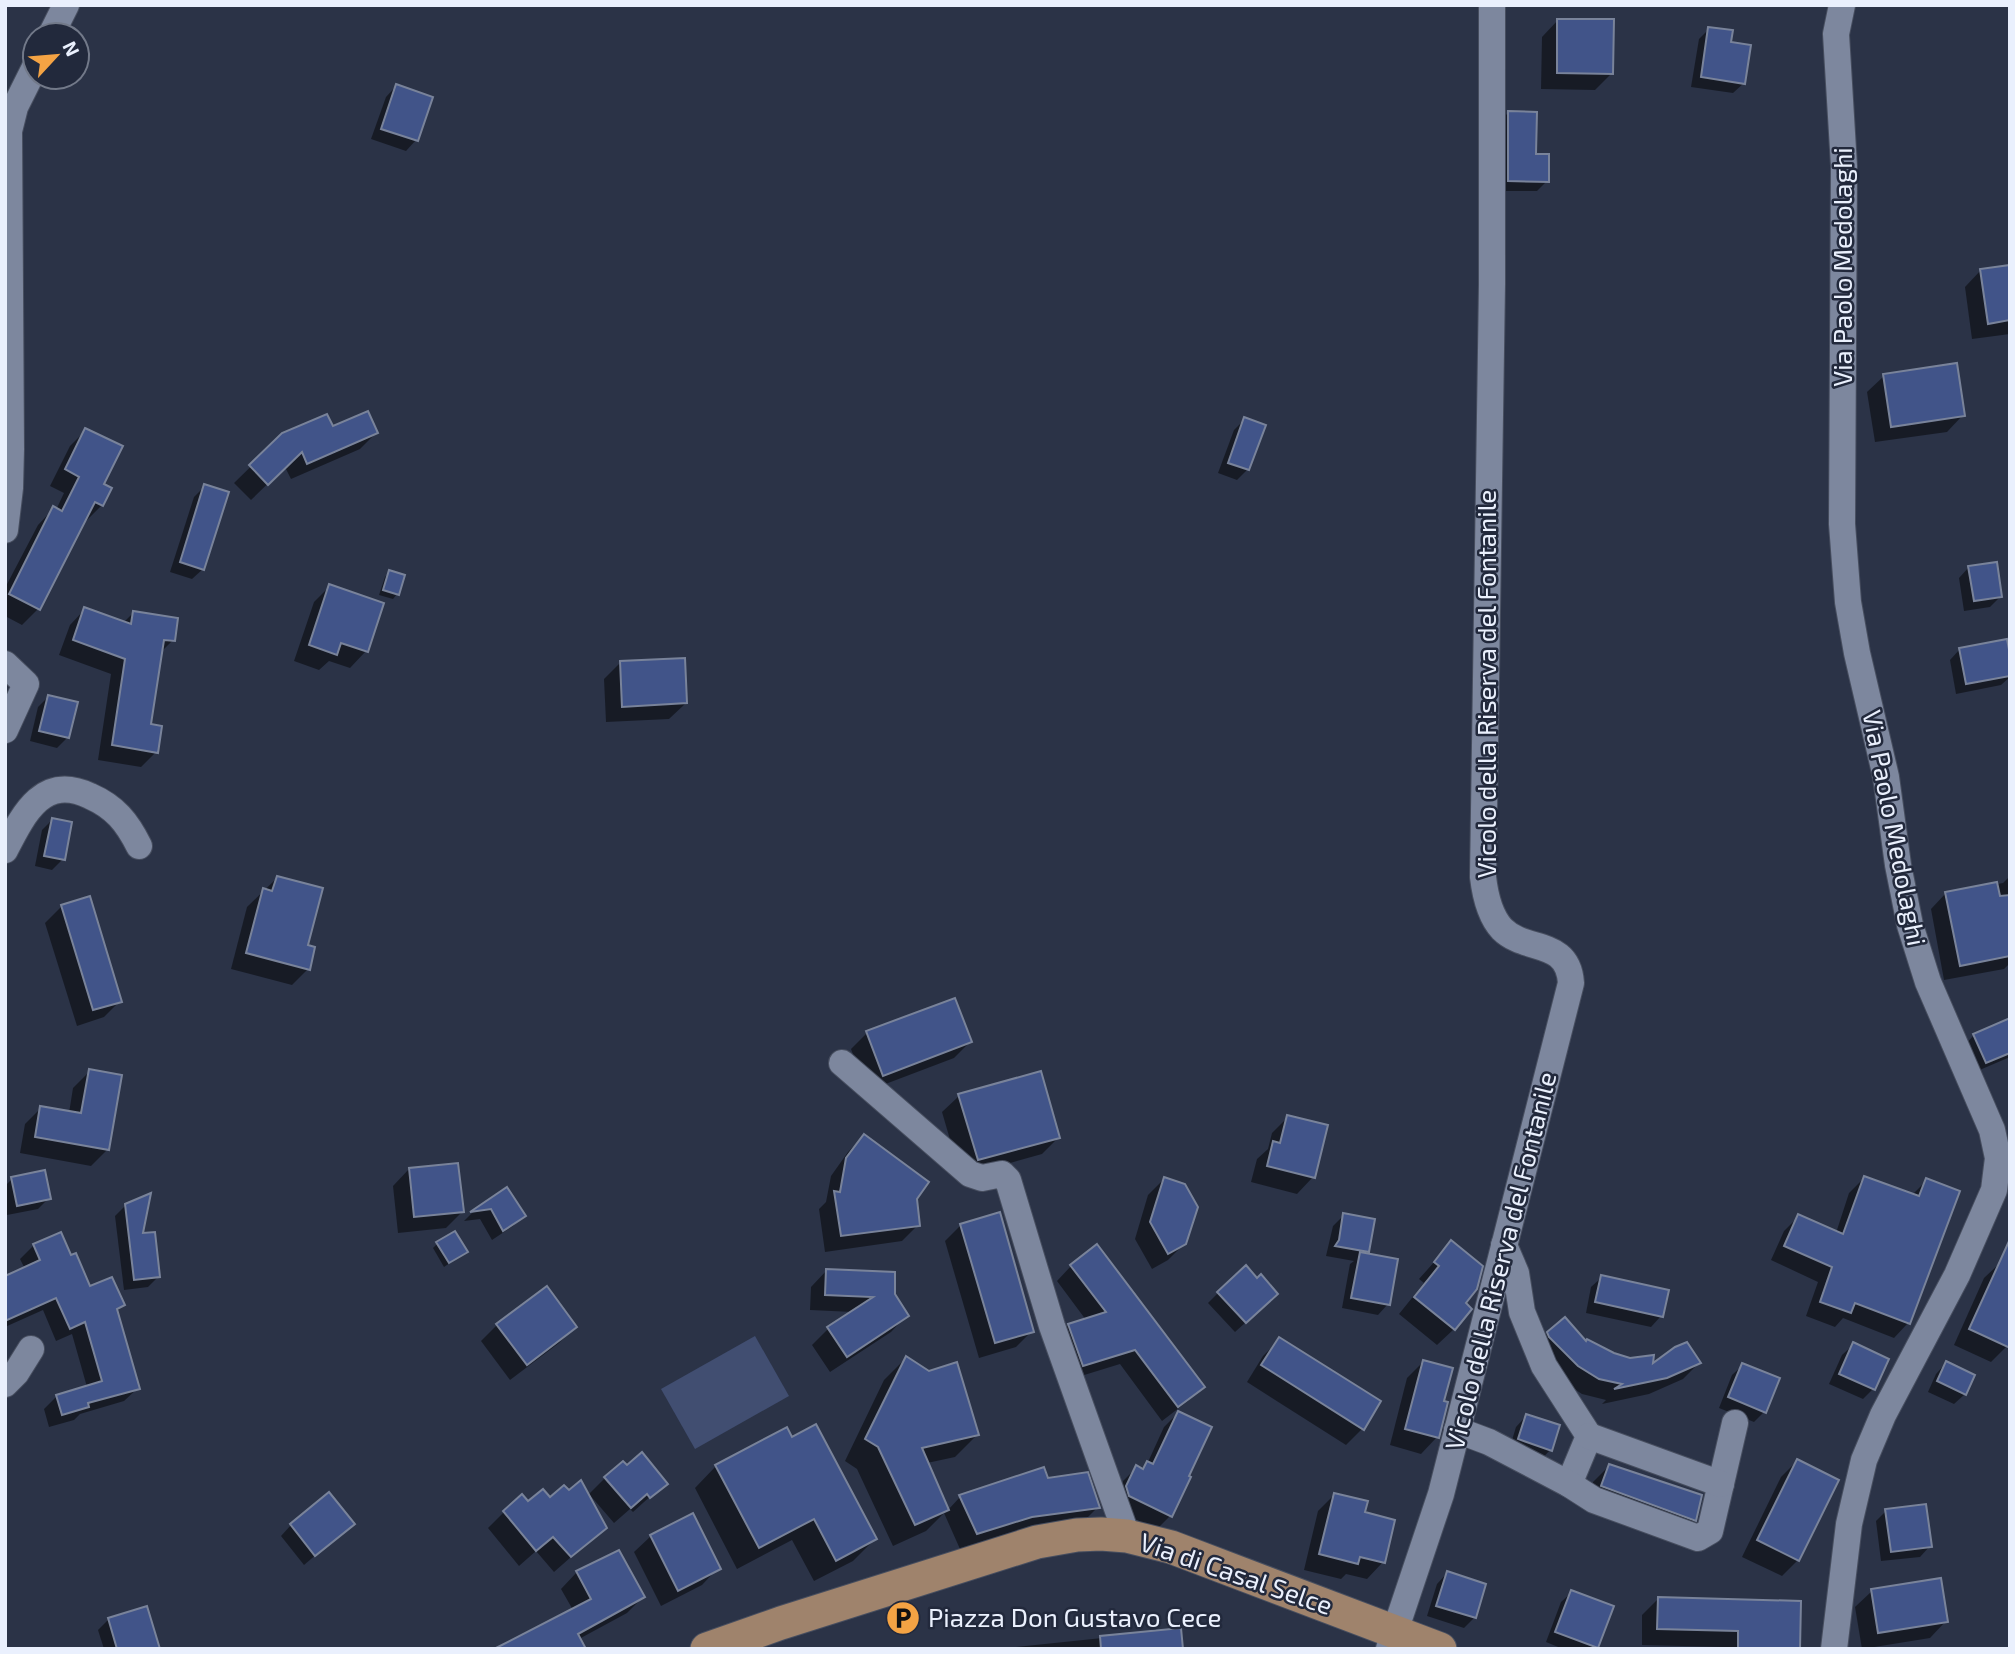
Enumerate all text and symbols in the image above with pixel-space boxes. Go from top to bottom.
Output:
north arrow [21,21,91,91]
text: N [58,37,85,60]
street label: Via Paolo Medolaghi [1826,147,1857,387]
street label: Vicolo della Riserva del Fontanile [1470,490,1501,878]
street label: Via Paolo Medolaghi [1857,707,1934,948]
street label: Vicolo della Riserva del Fontanile [1437,1068,1562,1453]
street label: Via di Casal Selce [1136,1525,1337,1620]
parking icon: Piazza Don Gustavo Cece [884,1599,922,1637]
place label: Piazza Don Gustavo Cece [928,1601,1222,1632]

